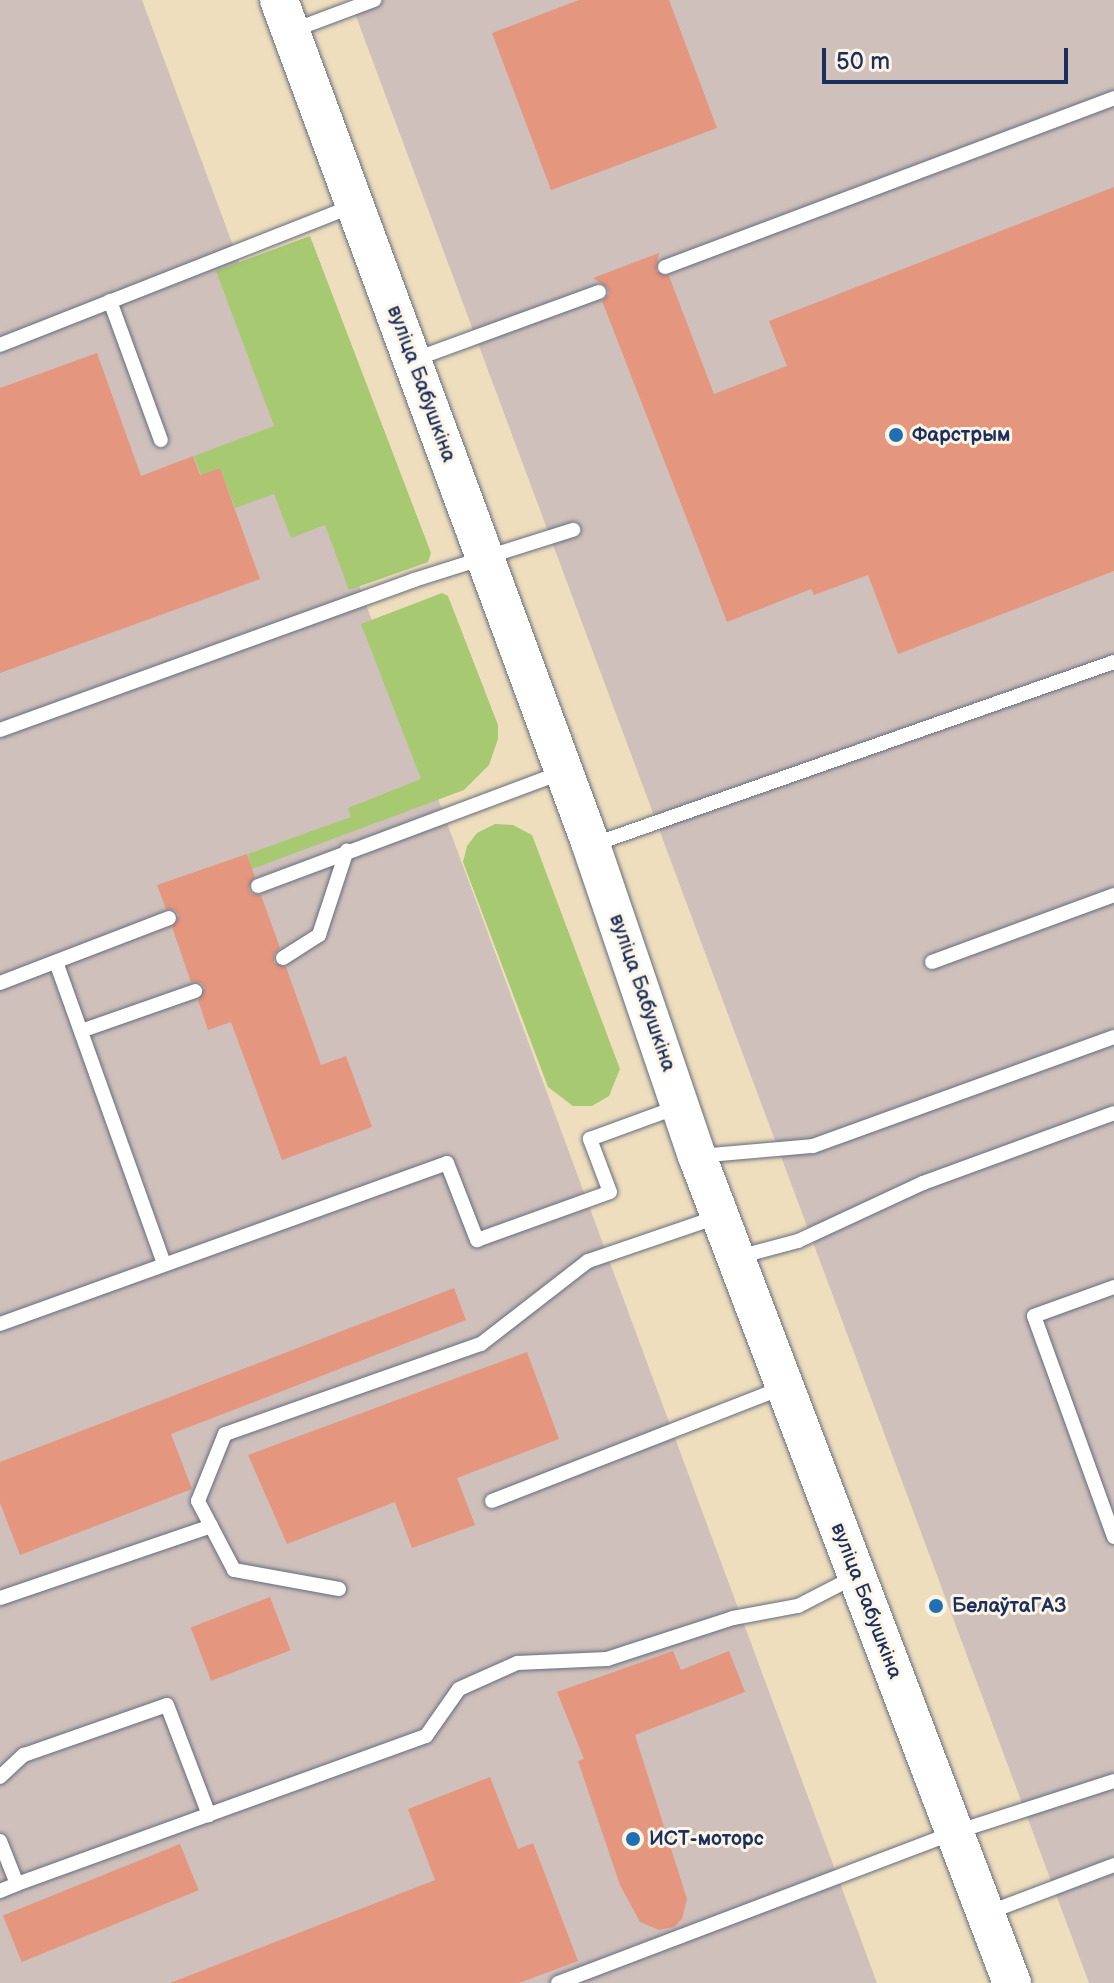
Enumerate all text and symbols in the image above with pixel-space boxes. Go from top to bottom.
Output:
scale bar [826,32,1072,82]
text: 50 m [836,47,890,76]
street label: вуліца Бабушкіна [382,302,460,466]
place label: Фарстрым [912,423,1010,447]
marker: Фарстрым [887,426,905,444]
street label: вуліца Бабушкіна [604,911,680,1075]
street label: вуліца Бабушкіна [825,1520,907,1682]
place label: БелаўтаГАЗ [952,1594,1066,1618]
marker: БелаўтаГАЗ [927,1597,945,1615]
place label: ИСТ-моторс [649,1827,764,1851]
marker: ИСТ-моторс [624,1830,642,1848]

